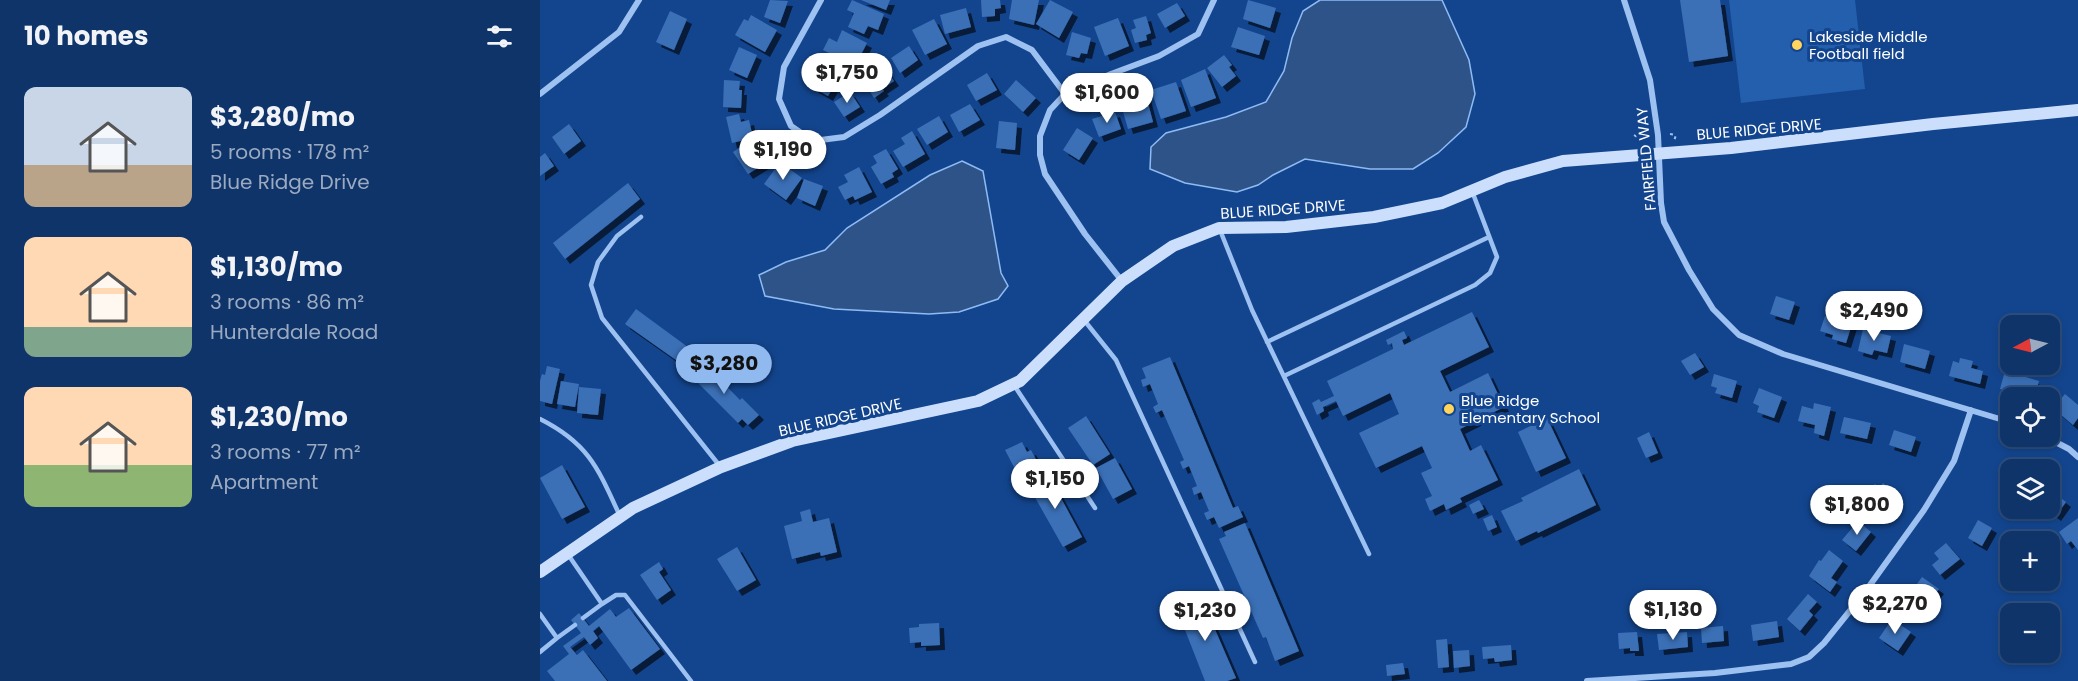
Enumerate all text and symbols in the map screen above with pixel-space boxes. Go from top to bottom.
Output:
text: 10 homes [24,18,148,54]
icon: filters [483,20,516,53]
place label: Lakeside Middle Football field [1809,26,1928,64]
marker: Lakeside Middle Football field [1790,38,1804,52]
pin: $1,750 [798,53,896,104]
text: $1,750 [815,58,879,86]
pin: $1,600 [1058,73,1156,124]
text: $1,600 [1074,78,1140,106]
text: $3,280/mo [210,99,355,135]
street label: FAIRFIELD WAY [1631,106,1661,212]
icon: home [72,111,144,183]
street label: BLUE RIDGE DRIVE [1696,113,1822,145]
pin: $1,190 [734,130,832,181]
text: $1,190 [753,135,813,163]
text: 5 rooms · 178 m² [210,138,369,166]
text: Blue Ridge Drive [210,168,370,196]
street label: BLUE RIDGE DRIVE [1220,194,1346,224]
text: $1,130/mo [210,249,343,285]
icon: home [72,261,144,333]
text: 3 rooms · 86 m² [210,288,364,316]
pin: $2,490 [1825,291,1923,342]
text: $2,490 [1839,296,1909,324]
north arrow [2000,315,2060,375]
map controls [2000,315,2060,663]
text: Hunterdale Road [210,318,378,346]
pin: $3,280 [675,344,773,395]
text: $3,280 [690,349,758,377]
button: locate [2000,387,2060,447]
place label: Blue Ridge Elementary School [1461,390,1600,428]
street label: BLUE RIDGE DRIVE [776,393,904,441]
text: $1,230/mo [210,399,348,435]
marker: Blue Ridge Elementary School [1442,402,1456,416]
icon: home [72,411,144,483]
text: 3 rooms · 77 m² [210,438,361,466]
pin: $1,150 [1006,459,1104,510]
button: layers [2000,459,2060,519]
text: $1,150 [1025,464,1085,492]
text: Apartment [210,468,318,496]
pin: $1,800 [1808,485,1906,536]
text: $1,800 [1824,490,1890,518]
button: + [2000,531,2060,591]
pin: $2,270 [1846,584,1944,635]
text: $2,270 [1862,589,1928,617]
pin: $1,130 [1624,590,1722,641]
pin: $1,230 [1156,591,1254,642]
text: $1,130 [1643,595,1703,623]
text: $1,230 [1174,596,1236,624]
button: − [2000,603,2060,663]

